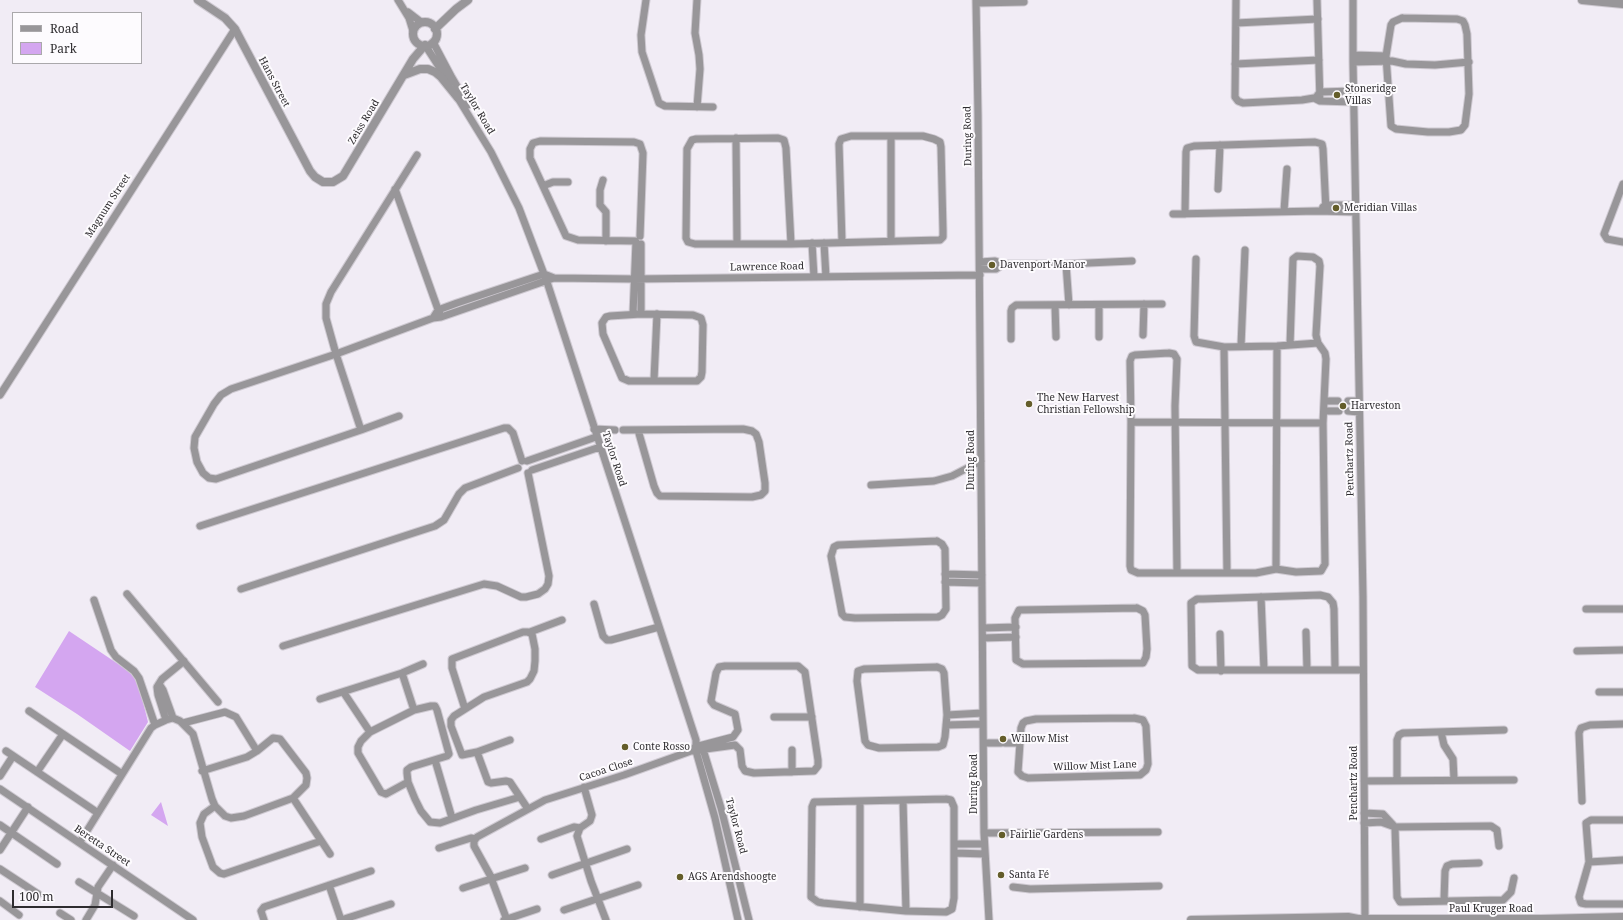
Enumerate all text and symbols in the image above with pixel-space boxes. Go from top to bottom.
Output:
legend [12,12,142,64]
text: Road [50,20,79,37]
text: Park [50,40,77,57]
street label: Hans Street [256,55,292,109]
street label: Taylor Road [457,81,497,137]
place label: Stoneridge Villas [1345,83,1396,106]
marker: Stoneridge Villas [1332,90,1342,100]
street label: Zeiss Road [346,97,382,147]
street label: During Road [961,106,975,166]
street label: Magnum Street [83,172,133,240]
place label: Meridian Villas [1344,202,1417,214]
marker: Meridian Villas [1331,203,1341,213]
place label: Davenport Manor [1000,259,1085,271]
street label: Lawrence Road [730,260,804,274]
marker: Davenport Manor [987,260,997,270]
place label: The New Harvest Christian Fellowship [1037,392,1135,416]
marker: The New Harvest Christian Fellowship [1024,399,1034,409]
place label: Harveston [1351,400,1401,412]
marker: Harveston [1338,401,1348,411]
street label: Penchartz Road [1343,422,1357,496]
street label: Taylor Road [599,430,629,488]
street label: During Road [965,430,977,490]
place label: Willow Mist [1011,733,1068,745]
marker: Willow Mist [998,734,1008,744]
place label: Conte Rosso [633,741,690,753]
marker: Conte Rosso [620,742,630,752]
street label: Penchartz Road [1348,746,1360,820]
street label: During Road [968,754,980,814]
street label: Cacoa Close [578,756,634,784]
street label: Willow Mist Lane [1053,759,1137,773]
street label: Taylor Road [723,797,749,855]
street label: Beretta Street [72,823,132,869]
place label: Fairlie Gardens [1010,829,1083,841]
marker: Fairlie Gardens [997,830,1007,840]
place label: Santa Fé [1009,869,1049,881]
marker: Santa Fé [996,870,1006,880]
place label: AGS Arendshoogte [688,871,776,883]
marker: AGS Arendshoogte [675,872,685,882]
scale bar [14,882,115,908]
text: 100 m [19,888,54,905]
street label: Paul Kruger Road [1449,903,1533,915]

